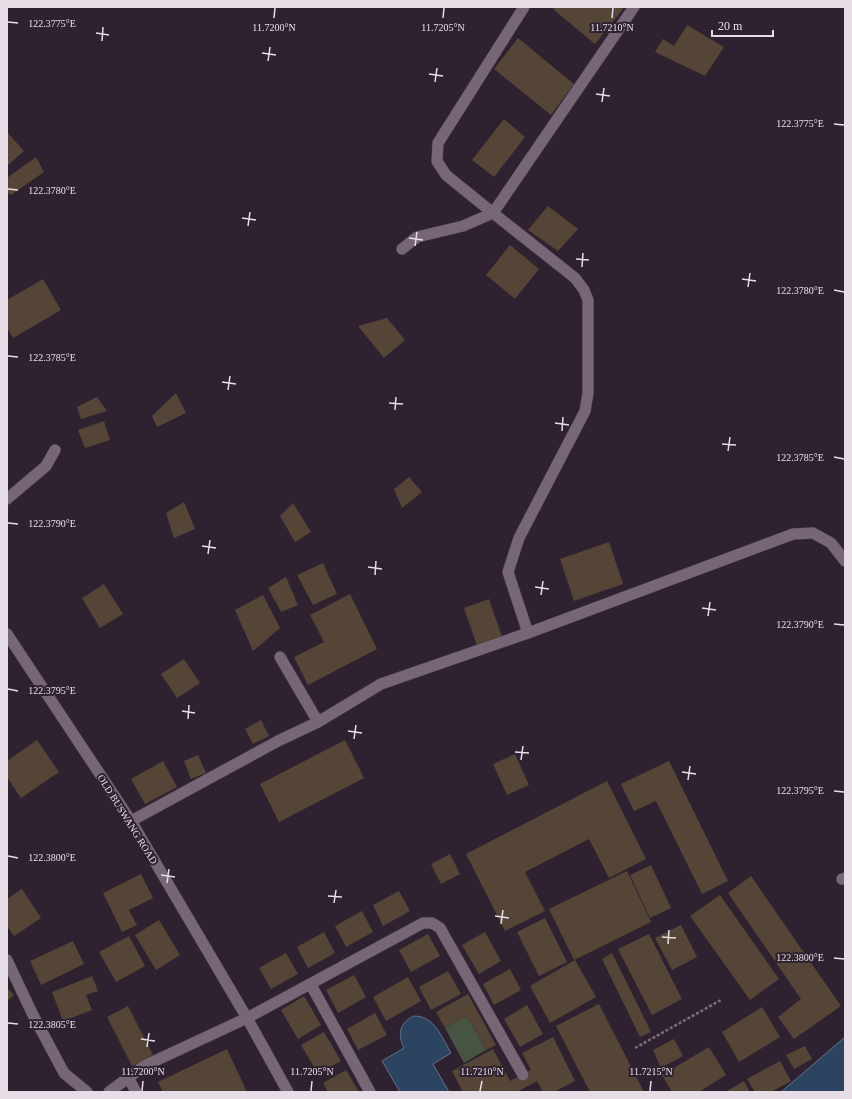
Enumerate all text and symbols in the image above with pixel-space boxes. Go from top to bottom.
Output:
scale bar [712,12,773,38]
text: 122.3775°E [28,18,76,29]
text: 20 m [718,19,743,33]
text: 11.7200°N [252,22,296,33]
text: 11.7205°N [421,22,465,33]
text: 11.7210°N [590,22,634,33]
text: 122.3775°E [776,118,824,129]
text: 122.3780°E [28,185,76,196]
text: 122.3780°E [776,285,824,296]
text: 122.3785°E [28,352,76,363]
text: 122.3785°E [776,452,824,463]
text: 122.3790°E [28,518,76,529]
text: 122.3790°E [776,619,824,630]
text: 122.3795°E [28,685,76,696]
street label: OLD BUSWANG ROAD [96,773,160,866]
text: 122.3795°E [776,785,824,796]
text: 122.3800°E [28,852,76,863]
text: 122.3800°E [776,952,824,963]
text: 122.3805°E [28,1019,76,1030]
text: 11.7200°N [121,1066,165,1077]
text: 11.7205°N [290,1066,334,1077]
text: 11.7210°N [460,1066,504,1077]
text: 11.7215°N [629,1066,673,1077]

